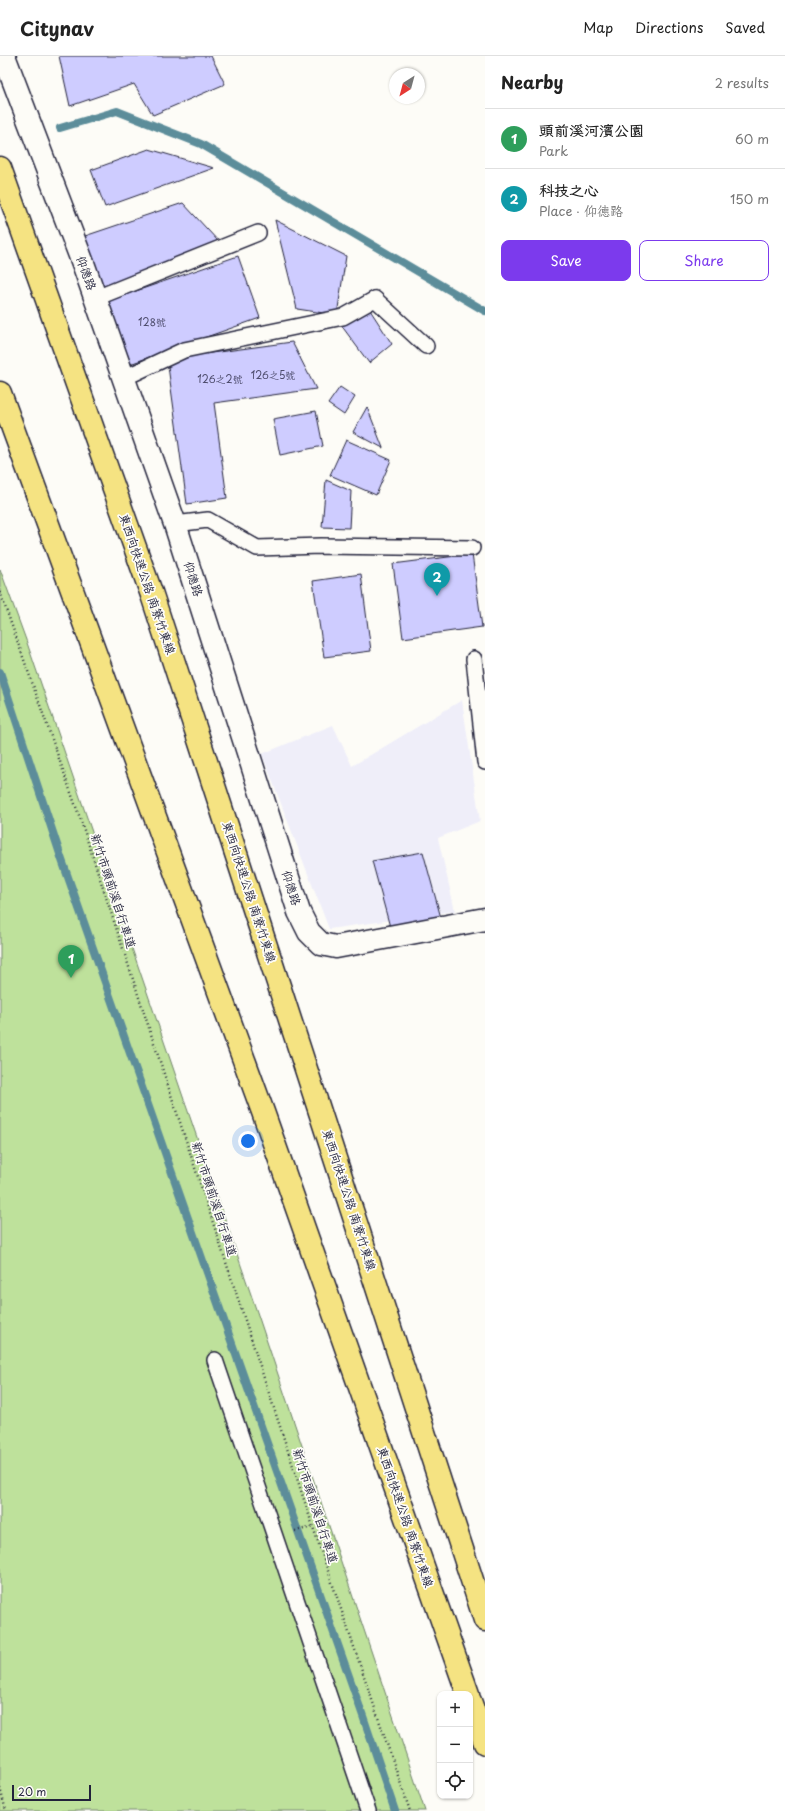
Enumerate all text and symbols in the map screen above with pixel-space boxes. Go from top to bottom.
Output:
text: Citynav [20,14,94,42]
text: Map [583,17,613,38]
text: Directions [635,17,703,38]
text: Saved [725,17,765,38]
north arrow [389,68,425,104]
text: Nearby [501,69,563,95]
text: 2 results [715,73,769,92]
text: 頭前溪河濱公園 [539,118,644,141]
text: 1 [511,129,517,148]
text: 60 m [735,129,769,148]
text: Park [539,141,568,160]
text: 科技之心 [539,178,599,201]
text: 2 [509,189,519,208]
text: 150 m [730,189,769,208]
text: Place · 仰德路 [539,201,623,220]
button: Save [501,240,631,281]
button: Share [639,240,769,281]
street label: 仰德路 [72,253,102,293]
house number: 128號 [138,314,166,329]
house number: 126之5號 [251,367,295,382]
house number: 126之2號 [197,371,243,386]
street label: 東西向快速公路 南寮竹東線 [115,511,181,657]
street label: 仰德路 [180,559,208,599]
pin: 2 [424,563,450,596]
street label: 東西向快速公路 南寮竹東線 [219,819,281,965]
street label: 新竹市頭前溪自行車道 [87,831,141,951]
street label: 仰德路 [278,868,306,908]
pin: 1 [58,945,84,978]
street label: 東西向快速公路 南寮竹東線 [319,1127,381,1273]
your location [238,1131,258,1151]
street label: 新竹市頭前溪自行車道 [188,1139,242,1259]
street label: 東西向快速公路 南寮竹東線 [373,1444,439,1590]
street label: 新竹市頭前溪自行車道 [289,1446,343,1566]
map controls [437,1691,473,1799]
button: + [437,1691,473,1727]
button: − [437,1727,473,1763]
button: locate [437,1763,473,1799]
scale bar [12,1783,91,1802]
text: 20 m [18,1783,46,1800]

